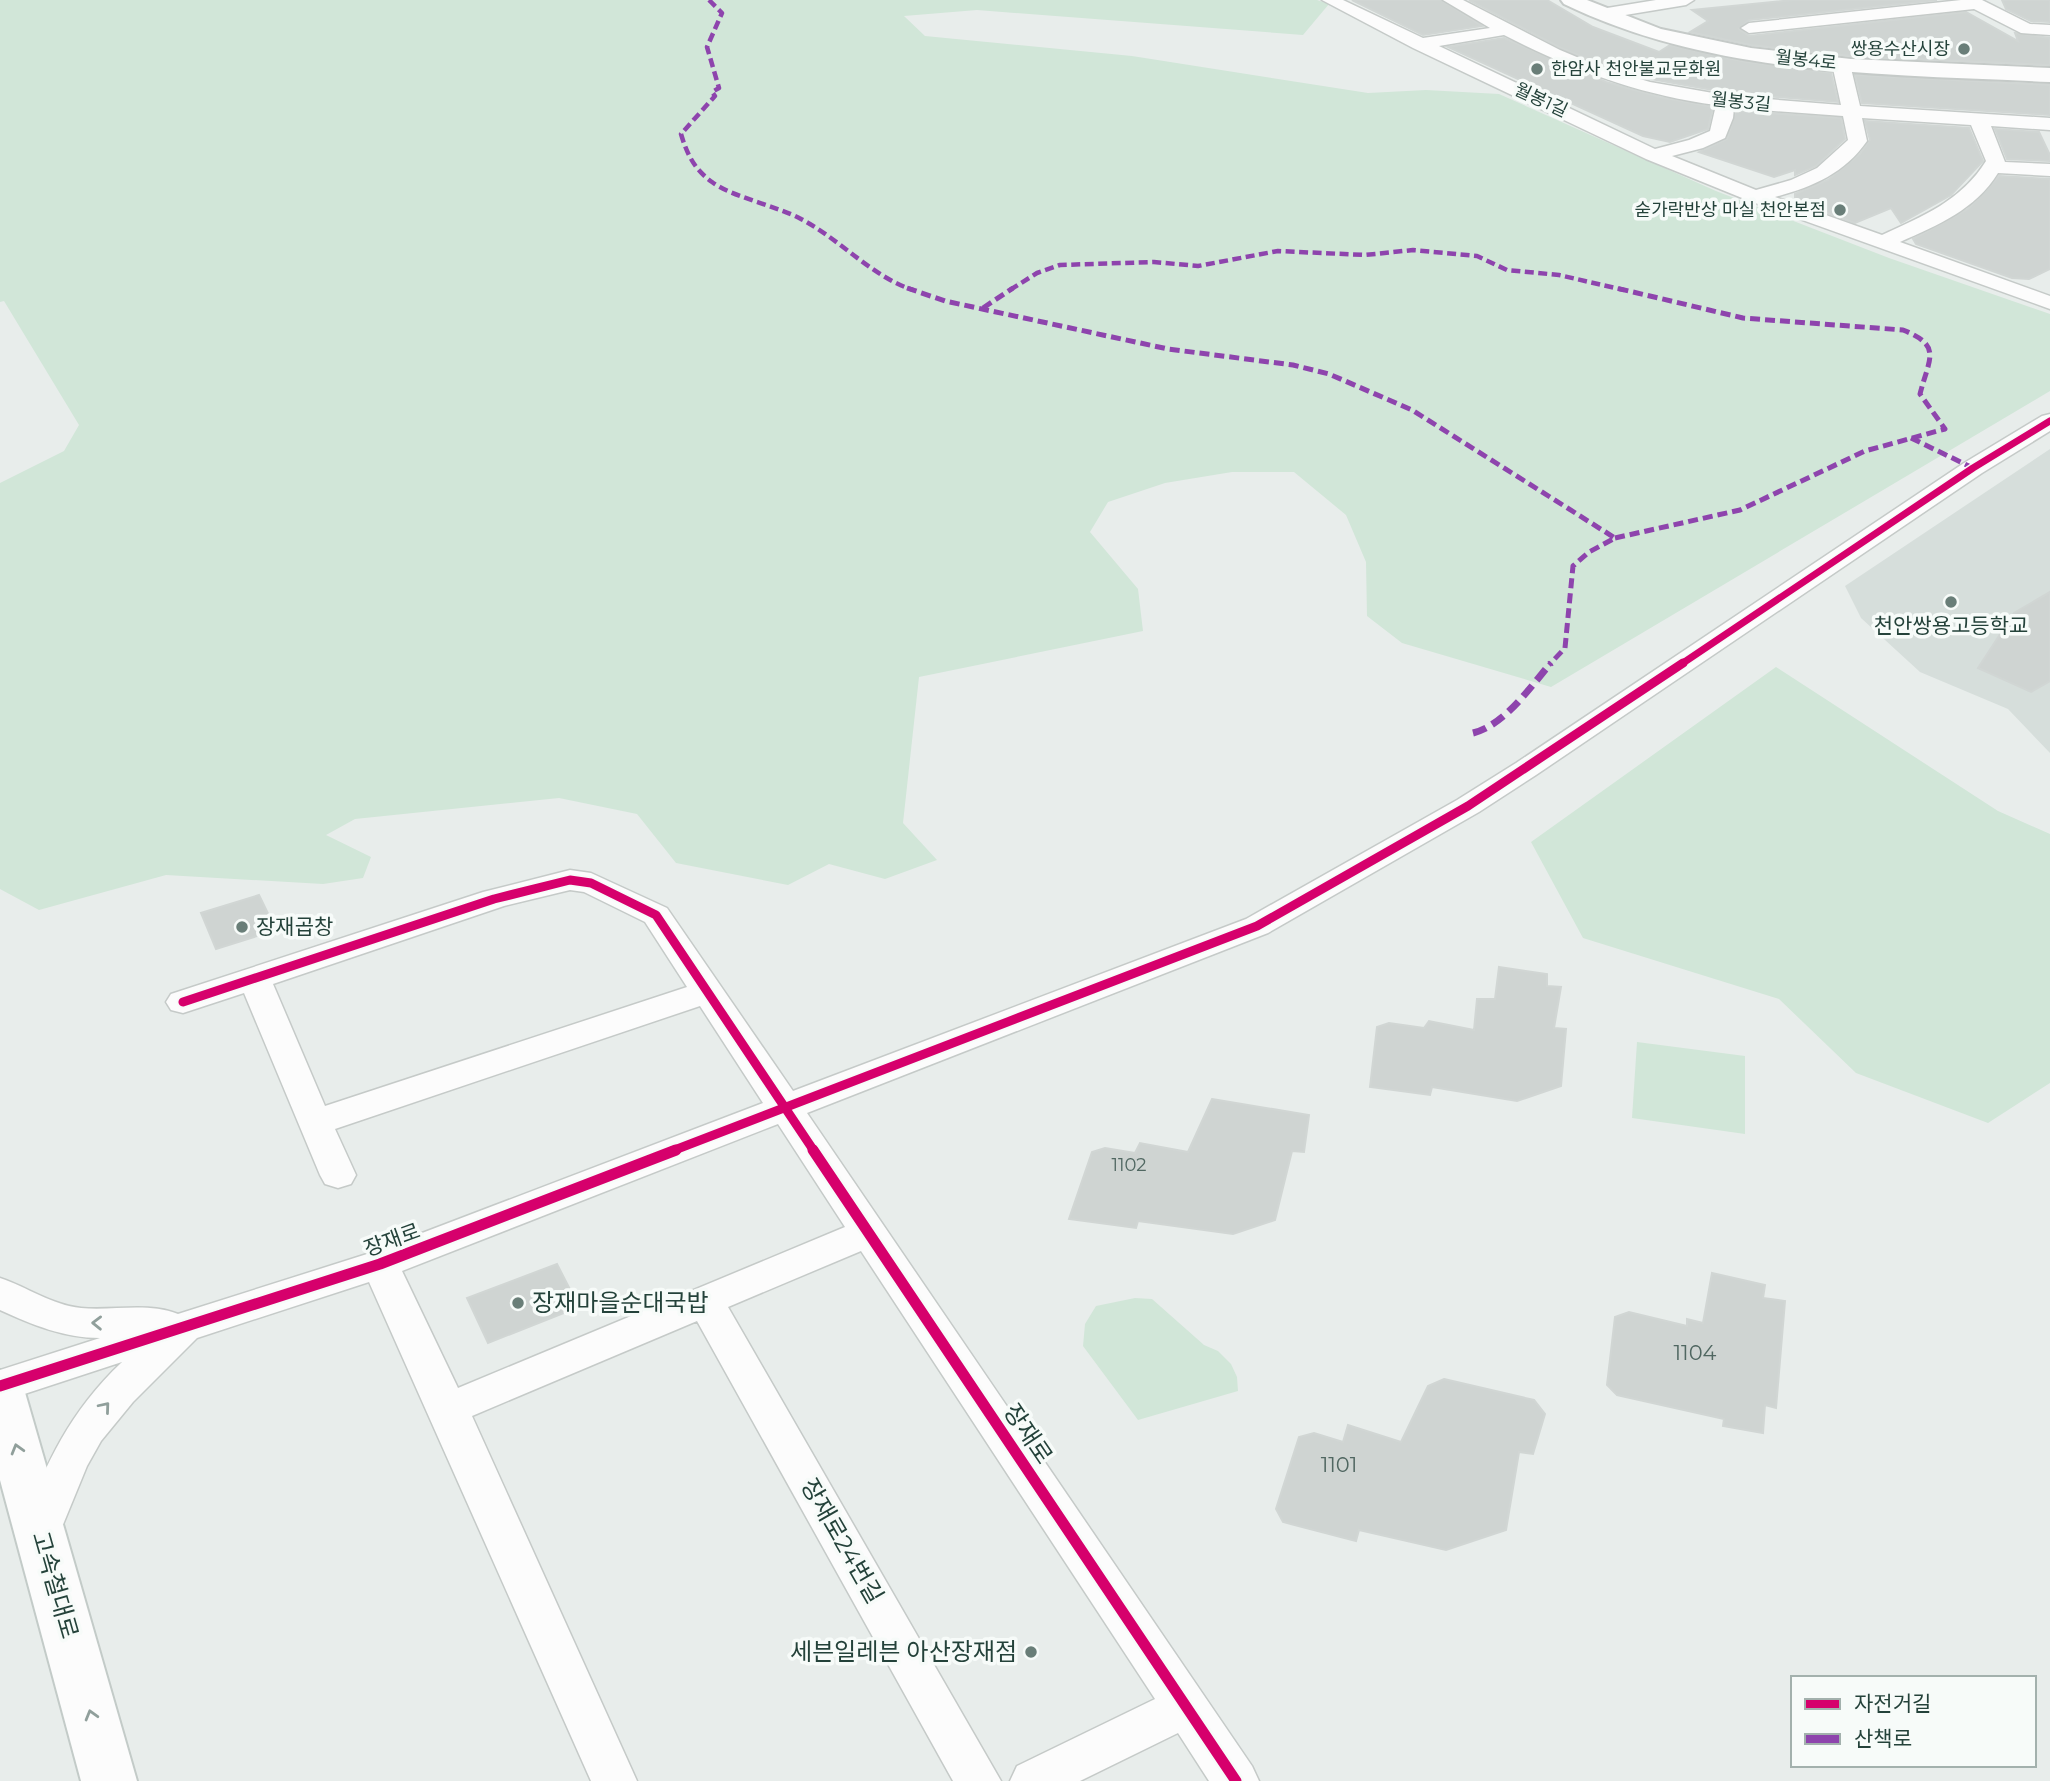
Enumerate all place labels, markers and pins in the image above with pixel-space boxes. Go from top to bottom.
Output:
place label: 쌍용수산시장 [1851,38,1950,60]
marker: 쌍용수산시장 [1956,41,1972,57]
place label: 한암사 천안불교문화원 [1551,58,1721,80]
marker: 한암사 천안불교문화원 [1529,61,1545,77]
place label: 숟가락반상 마실 천안본점 [1634,199,1826,221]
marker: 숟가락반상 마실 천안본점 [1832,202,1848,218]
marker: 천안쌍용고등학교 [1943,594,1959,610]
place label: 천안쌍용고등학교 [1874,613,2028,638]
place label: 장재곱창 [256,914,333,939]
marker: 장재곱창 [234,919,250,935]
place label: 장재마을순대국밥 [532,1288,709,1317]
marker: 장재마을순대국밥 [510,1295,526,1311]
place label: 세븐일레븐 아산장재점 [790,1637,1017,1666]
marker: 세븐일레븐 아산장재점 [1023,1644,1039,1660]

